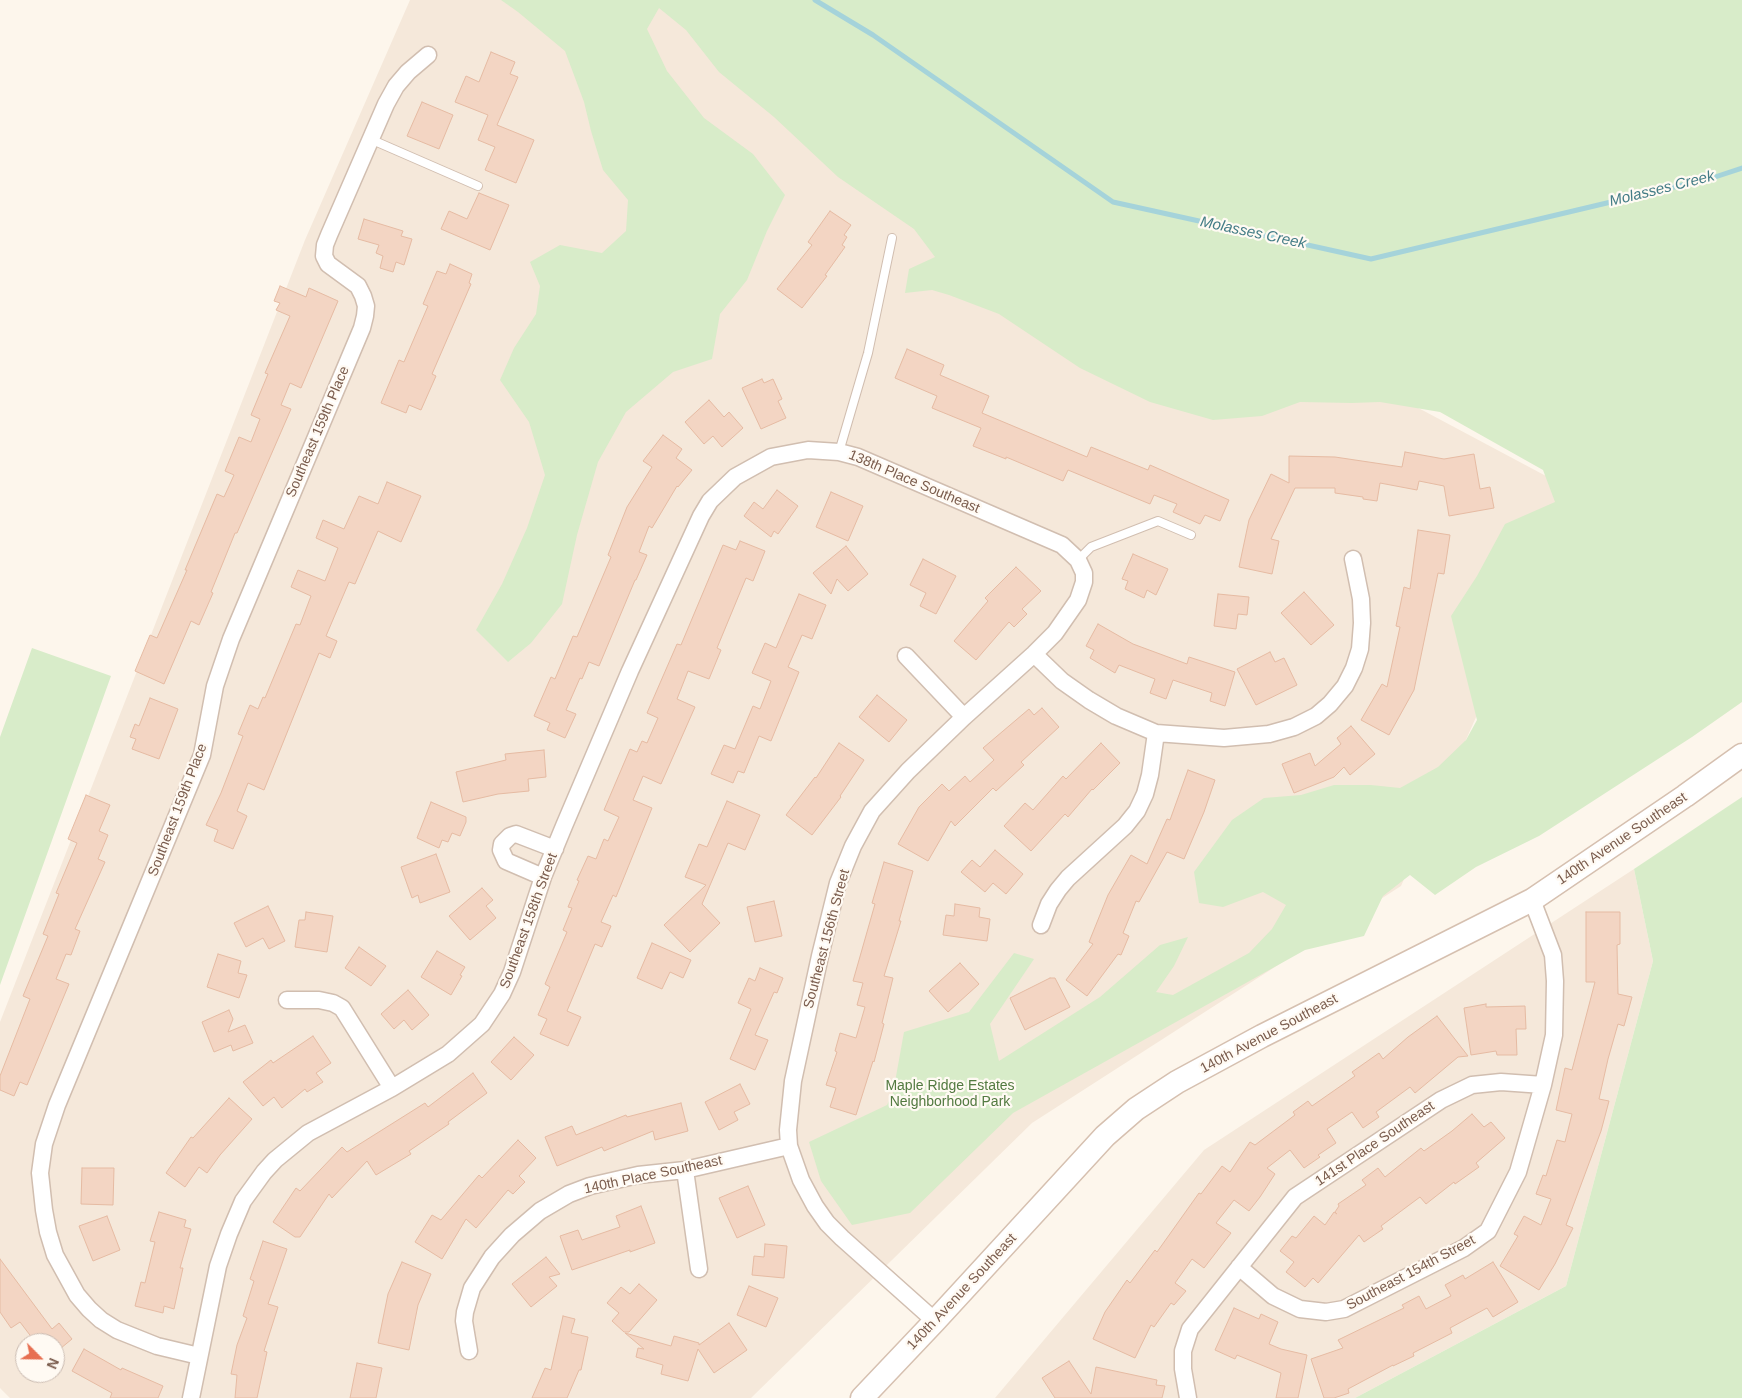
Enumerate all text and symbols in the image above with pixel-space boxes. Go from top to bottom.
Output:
water label: Molasses Creek [1608,167,1716,211]
water label: Molasses Creek [1199,213,1307,253]
street label: Southeast 159th Place [283,364,353,500]
street label: 138th Place Southeast [846,447,982,517]
street label: Southeast 159th Place [145,741,211,879]
street label: 140th Avenue Southeast [1554,789,1690,889]
street label: Southeast 158th Street [497,851,561,991]
street label: Southeast 156th Street [800,868,854,1010]
street label: 140th Avenue Southeast [1197,991,1341,1077]
park label: Maple Ridge Estates Neighborhood Park [885,1078,1015,1110]
street label: 141st Place Southeast [1312,1098,1438,1190]
street label: 140th Place Southeast [582,1152,724,1198]
street label: 140th Avenue Southeast [904,1230,1020,1354]
street label: Southeast 154th Street [1344,1232,1478,1314]
north arrow [15,1333,65,1383]
text: N [44,1356,62,1371]

